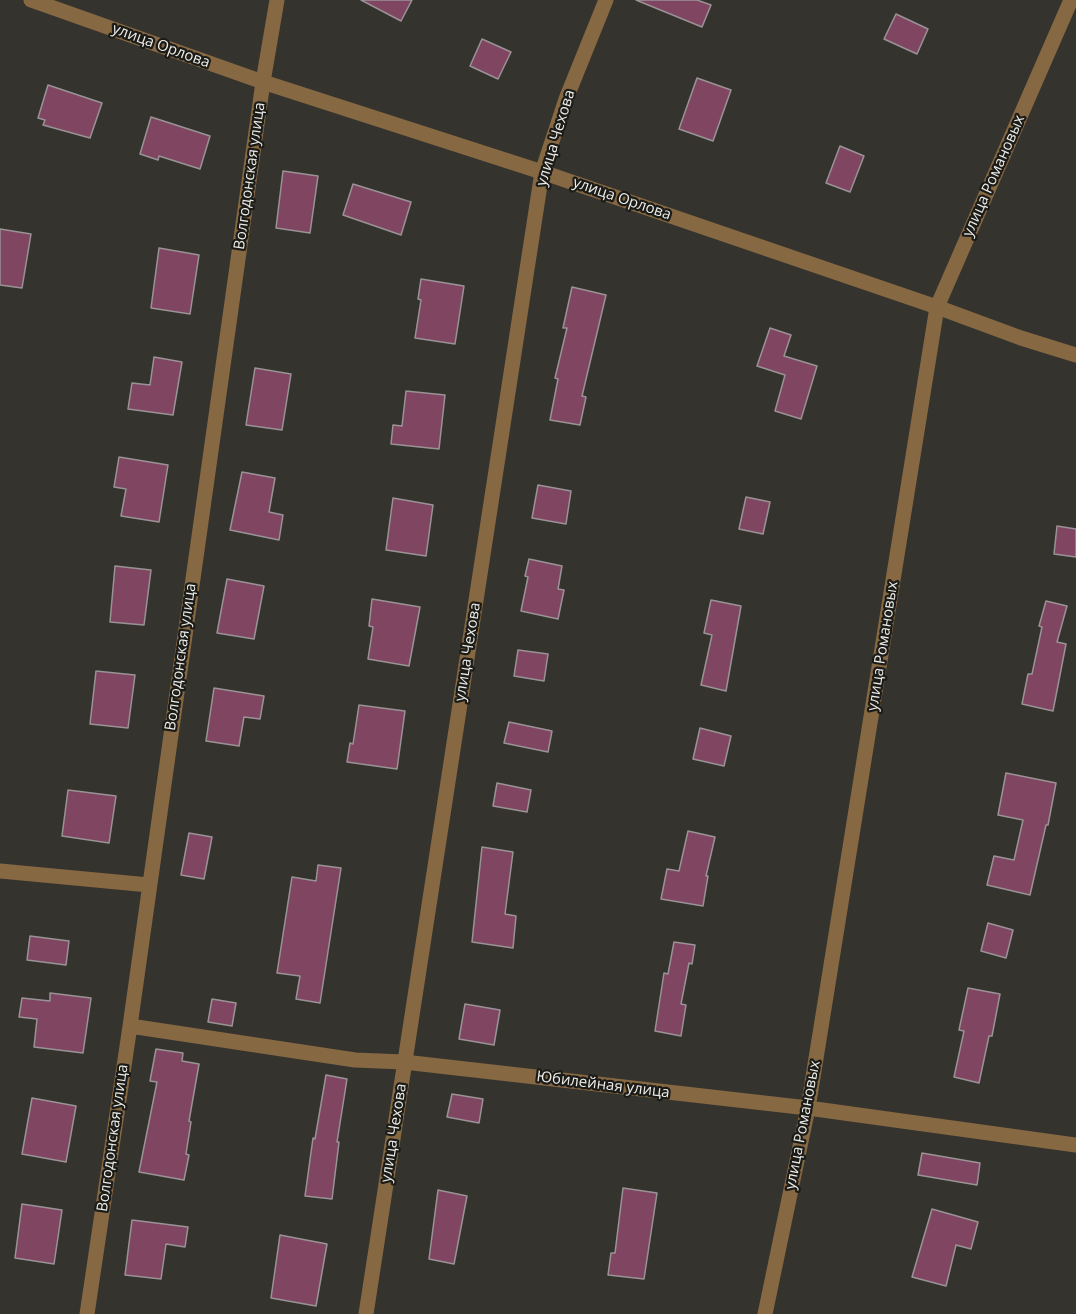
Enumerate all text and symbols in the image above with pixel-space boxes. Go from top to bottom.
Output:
street label: улица Орлова [110,20,212,72]
street label: улица Чехова [533,88,579,188]
street label: Волгодонская улица [231,101,269,251]
street label: улица Романовых [959,112,1029,240]
street label: улица Орлова [571,174,673,224]
street label: улица Романовых [864,580,902,712]
street label: Волгодонская улица [162,582,200,732]
street label: улица Чехова [451,601,485,703]
street label: улица Романовых [782,1059,824,1191]
street label: Волгодонская улица [94,1063,132,1213]
street label: Юбилейная улица [535,1068,671,1102]
street label: улица Чехова [377,1082,411,1184]

